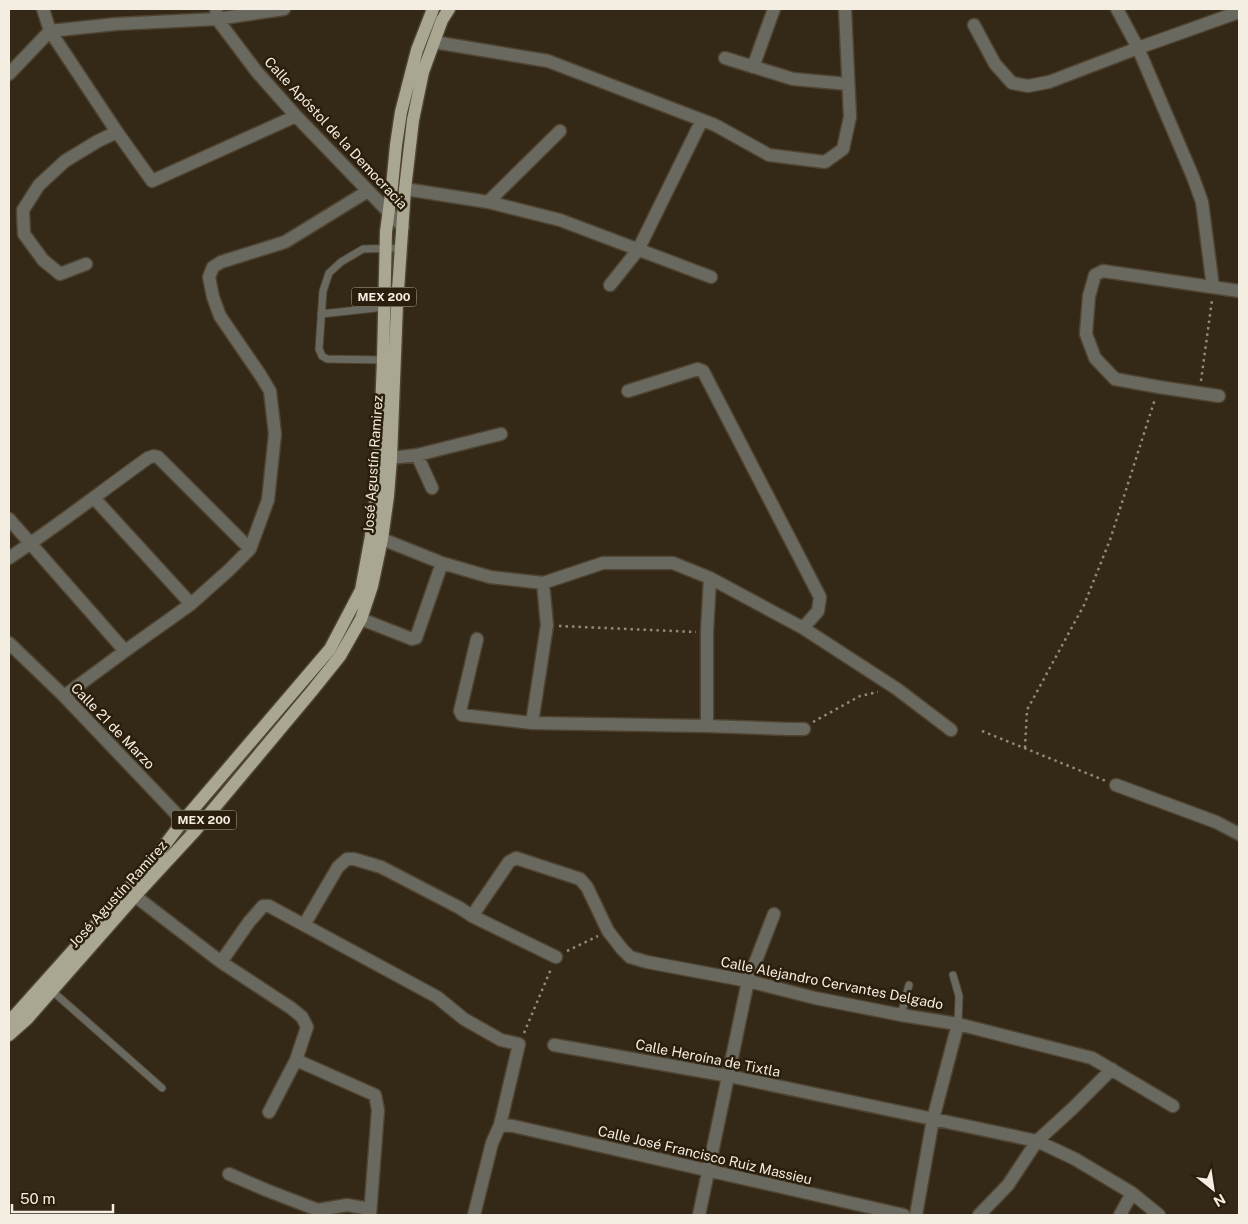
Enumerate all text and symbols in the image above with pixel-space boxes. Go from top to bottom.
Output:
street label: Calle Apóstol de la Democracia [261,54,411,212]
road number: MEX 200 [352,288,416,306]
street label: José Agustín Ramirez [360,394,386,533]
street label: Calle 21 de Marzo [68,680,158,772]
road number: MEX 200 [172,810,236,830]
street label: José Agustín Ramirez [66,837,170,951]
street label: Calle Alejandro Cervantes Delgado [719,954,945,1012]
street label: Calle Heroína de Tixtla [634,1036,782,1080]
street label: Calle José Francisco Ruiz Massieu [596,1123,814,1187]
north arrow [1188,1164,1238,1214]
scale bar [12,1182,114,1214]
text: 50 m [20,1190,55,1207]
text: N [1211,1191,1228,1210]

